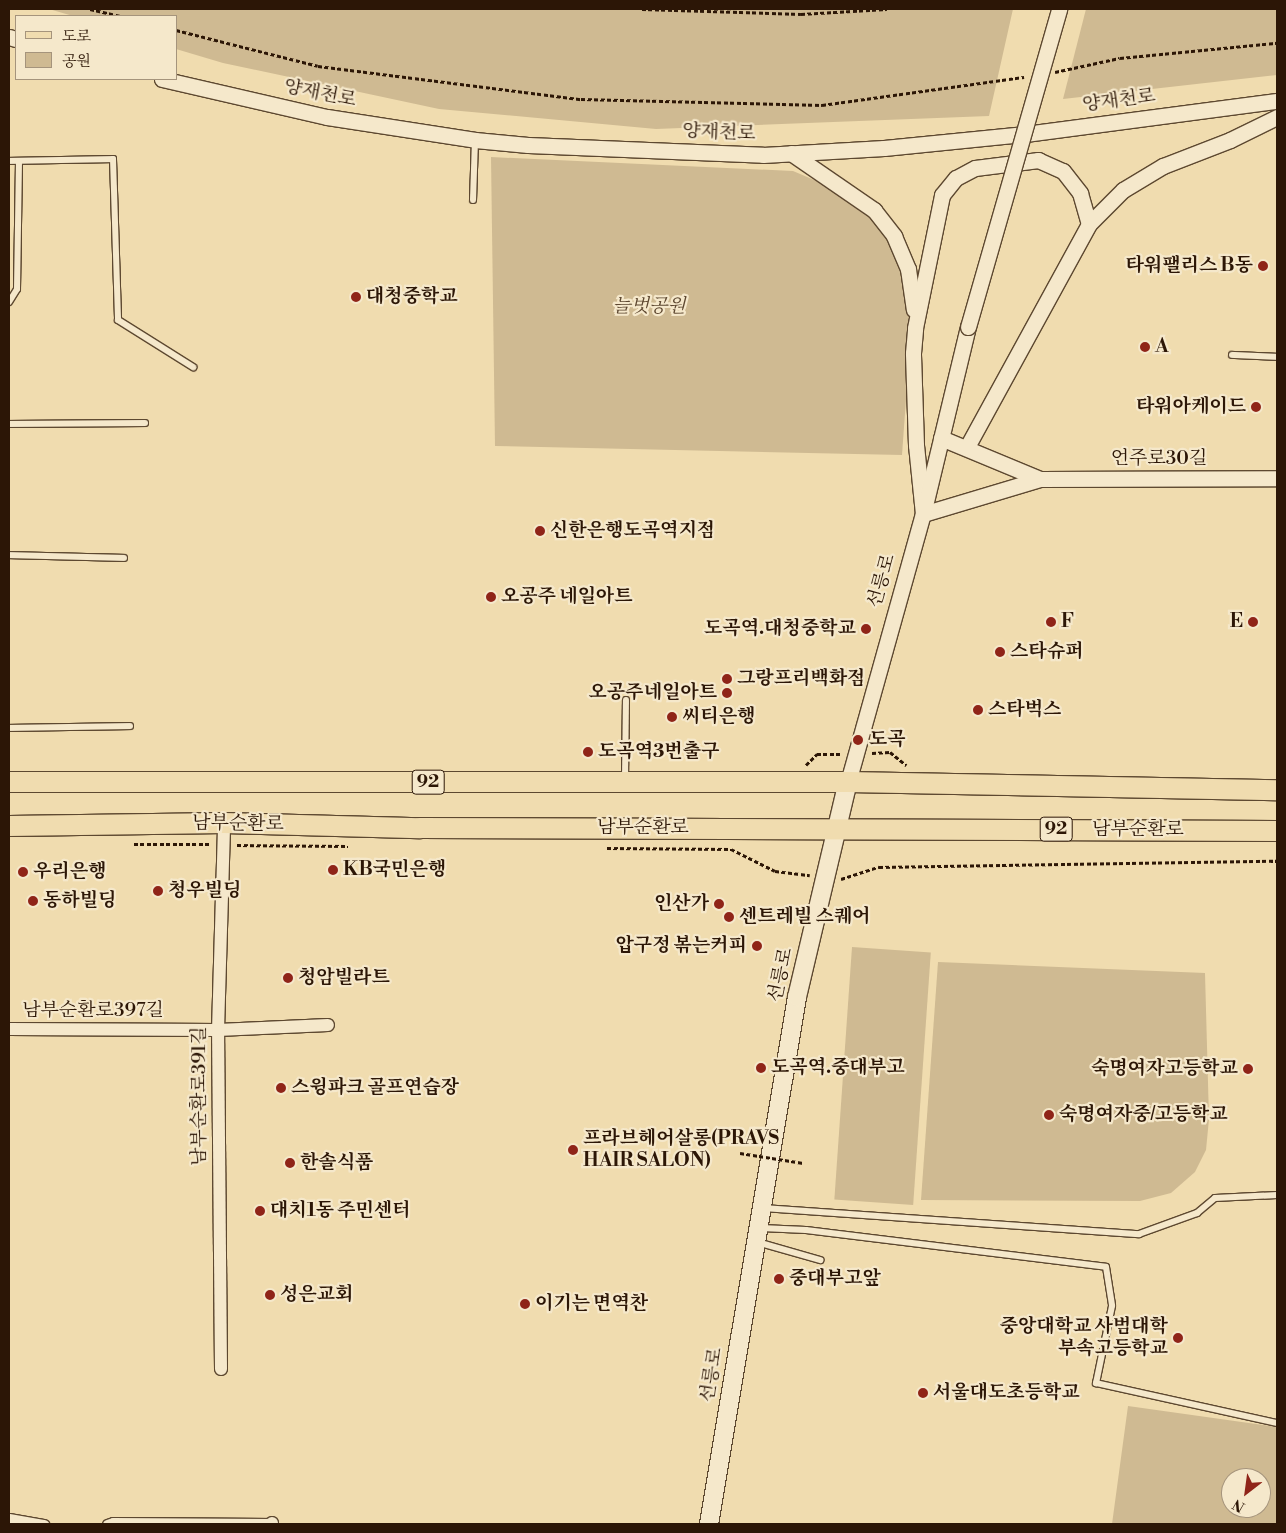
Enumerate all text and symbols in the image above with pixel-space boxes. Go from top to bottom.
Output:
legend [15,15,178,80]
text: 도로 [62,27,91,46]
text: 공원 [62,52,91,71]
street label: 양재천로 [282,76,358,112]
street label: 양재천로 [1081,85,1157,117]
street label: 양재천로 [682,120,756,146]
place label: 타워팰리스 B동 [1126,255,1253,277]
marker: 타워팰리스 B동 [1257,260,1269,272]
place label: 대청중학교 [366,286,458,308]
marker: 대청중학교 [350,291,362,303]
park label: 늘벗공원 [612,296,686,318]
place label: A [1155,336,1169,358]
marker: A [1139,341,1151,353]
place label: 타워아케이드 [1136,396,1246,418]
marker: 타워아케이드 [1250,401,1262,413]
street label: 언주로30길 [1111,448,1207,470]
place label: 신한은행도곡역지점 [550,520,715,542]
marker: 신한은행도곡역지점 [534,525,546,537]
street label: 선릉로 [863,551,901,611]
place label: 오공주 네일아트 [501,586,633,608]
marker: 오공주 네일아트 [485,591,497,603]
place label: F [1061,611,1074,633]
place label: E [1230,611,1243,633]
marker: F [1045,616,1057,628]
marker: E [1247,616,1259,628]
place label: 도곡역.대청중학교 [704,618,856,640]
marker: 도곡역.대청중학교 [860,623,872,635]
place label: 스타슈퍼 [1010,641,1083,663]
marker: 스타슈퍼 [994,646,1006,658]
place label: 그랑프리백화점 [737,668,865,690]
marker: 그랑프리백화점 [721,673,733,685]
place label: 오공주네일아트 [589,682,717,704]
marker: 오공주네일아트 [721,687,733,699]
place label: 스타벅스 [988,699,1061,721]
marker: 스타벅스 [972,704,984,716]
place label: 씨티은행 [682,706,755,728]
marker: 씨티은행 [666,711,678,723]
place label: 도곡 [869,729,906,751]
marker: 도곡 [851,733,865,747]
place label: 도곡역3번출구 [598,741,720,763]
marker: 도곡역3번출구 [582,746,594,758]
road number: 92 [410,766,446,798]
street label: 남부순환로 [192,812,284,836]
road number: 92 [1038,814,1074,844]
street label: 남부순환로 [597,817,689,839]
street label: 남부순환로 [1092,819,1184,841]
place label: KB국민은행 [343,859,446,881]
place label: 우리은행 [33,861,106,883]
marker: KB국민은행 [327,864,339,876]
marker: 우리은행 [17,866,29,878]
place label: 청우빌딩 [168,880,241,902]
marker: 청우빌딩 [152,885,164,897]
place label: 동하빌딩 [43,890,116,912]
place label: 인산가 [654,893,709,915]
marker: 동하빌딩 [27,895,39,907]
marker: 인산가 [713,898,725,910]
place label: 센트레빌 스퀘어 [739,906,871,928]
marker: 센트레빌 스퀘어 [723,911,735,923]
place label: 압구정 볶는커피 [615,935,747,957]
marker: 압구정 볶는커피 [751,940,763,952]
street label: 선릉로 [764,946,798,1004]
place label: 청암빌라트 [298,967,390,989]
marker: 청암빌라트 [282,972,294,984]
street label: 남부순환로397길 [22,1000,164,1022]
street label: 남부순환로391길 [189,1026,211,1166]
place label: 도곡역.중대부고 [771,1057,905,1079]
place label: 숙명여자고등학교 [1091,1058,1238,1080]
marker: 도곡역.중대부고 [755,1062,767,1074]
marker: 숙명여자고등학교 [1242,1063,1254,1075]
place label: 스윙파크 골프연습장 [291,1077,459,1099]
marker: 스윙파크 골프연습장 [275,1082,287,1094]
place label: 숙명여자중/고등학교 [1059,1104,1228,1126]
marker: 숙명여자중/고등학교 [1043,1109,1055,1121]
place label: 프라브헤어살롱(PRAVS HAIR SALON) [583,1128,779,1172]
marker: 프라브헤어살롱(PRAVS HAIR SALON) [567,1144,579,1156]
place label: 한솔식품 [300,1152,373,1174]
marker: 한솔식품 [284,1157,296,1169]
place label: 대치1동 주민센터 [270,1200,411,1222]
marker: 대치1동 주민센터 [254,1205,266,1217]
place label: 중대부고앞 [789,1268,881,1290]
marker: 중대부고앞 [773,1273,785,1285]
place label: 성은교회 [280,1284,353,1306]
marker: 성은교회 [264,1289,276,1301]
place label: 이기는 면역찬 [535,1293,648,1315]
marker: 이기는 면역찬 [519,1298,531,1310]
place label: 중앙대학교 사범대학 부속고등학교 [1000,1316,1168,1360]
marker: 중앙대학교 사범대학 부속고등학교 [1172,1332,1184,1344]
street label: 선릉로 [696,1346,728,1404]
place label: 서울대도초등학교 [933,1382,1080,1404]
marker: 서울대도초등학교 [917,1387,929,1399]
north arrow [1221,1468,1271,1518]
text: N [1230,1495,1248,1516]

